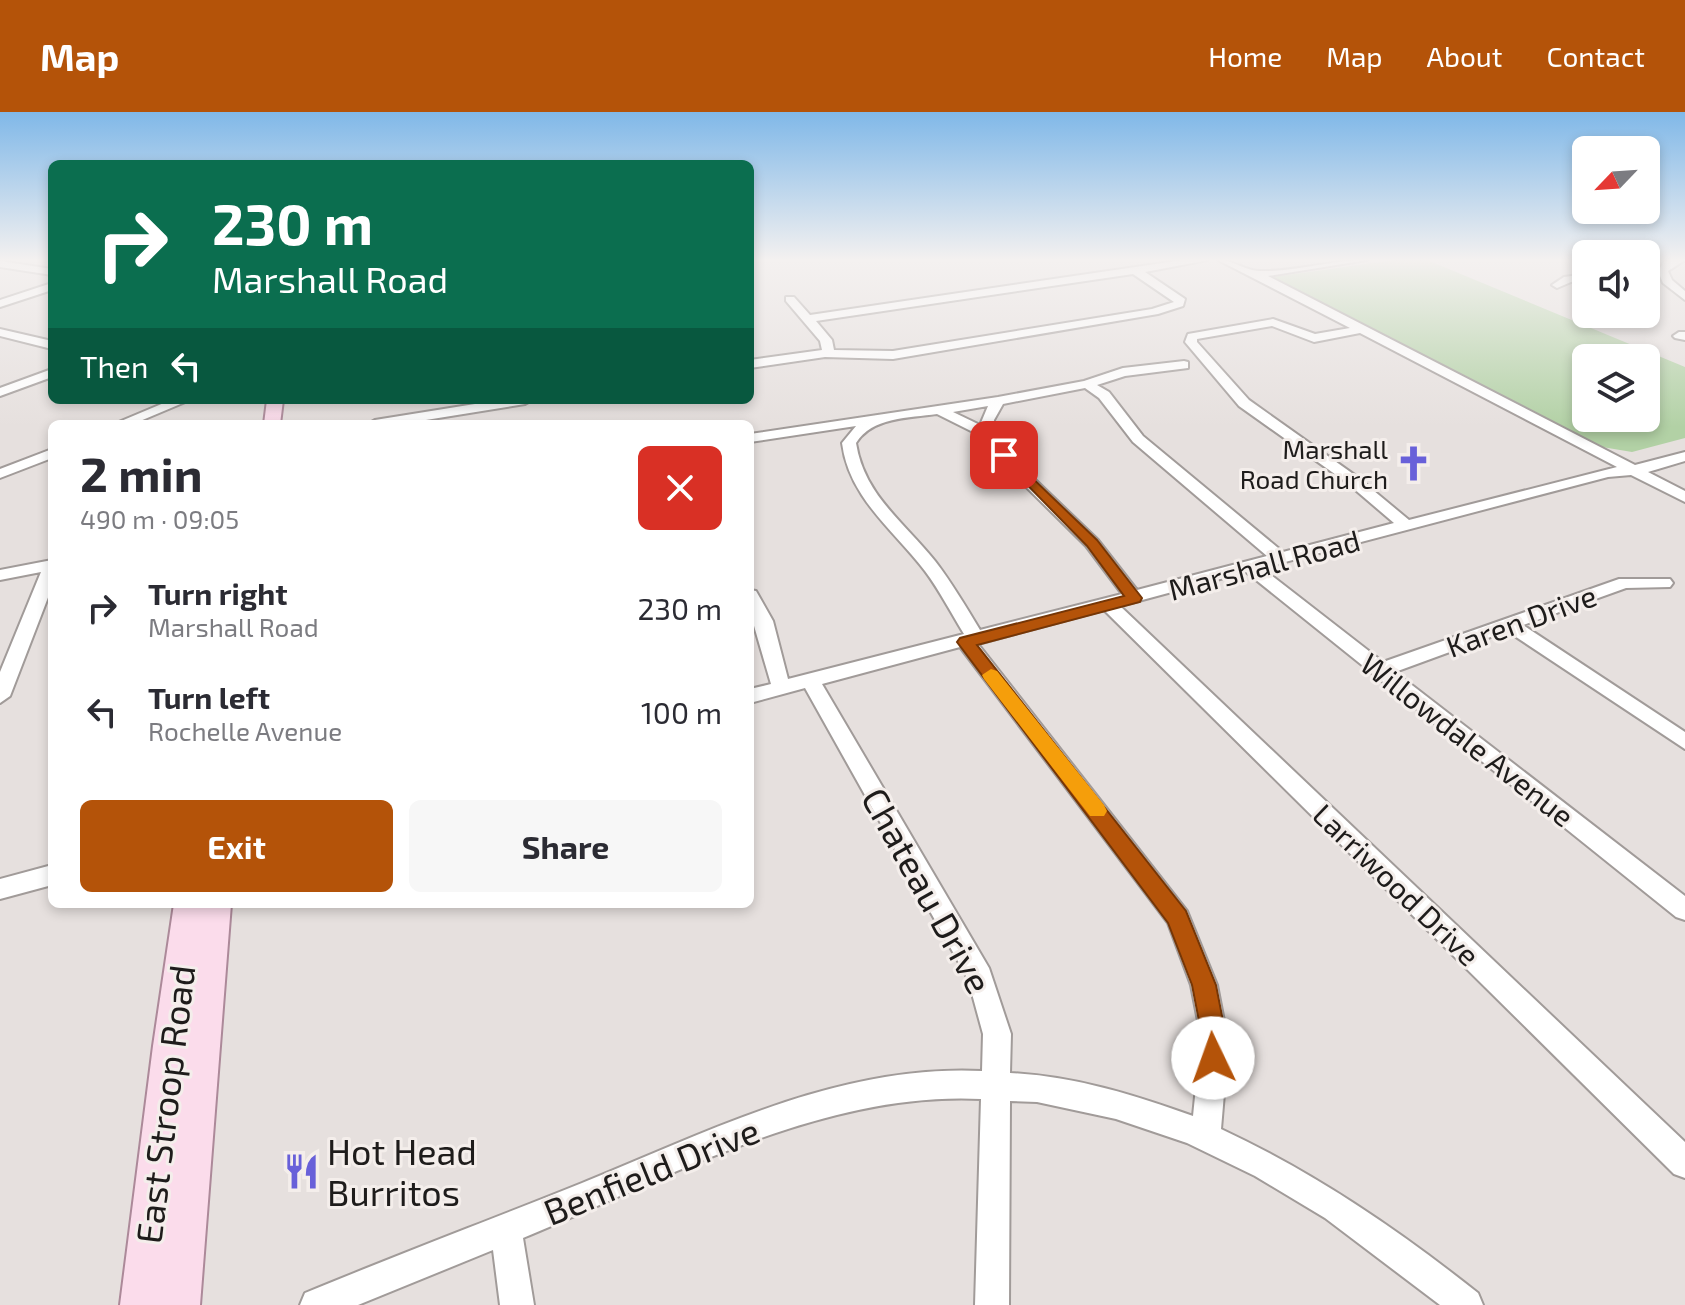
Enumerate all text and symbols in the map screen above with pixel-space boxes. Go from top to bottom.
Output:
text: Map [40,33,119,79]
text: Home [1208,39,1282,73]
text: Map [1326,39,1383,73]
text: About [1427,39,1502,73]
text: Contact [1546,39,1645,73]
north arrow [1572,136,1660,224]
map controls [1572,136,1660,432]
text: 230 m [212,189,373,256]
icon: right [80,192,184,296]
button: sound [1572,240,1660,328]
text: Marshall Road [212,257,448,300]
icon: left [164,344,208,388]
button: layers [1572,344,1660,432]
text: Then [80,348,148,384]
pin [970,421,1038,489]
icon: arrive [982,433,1026,477]
place label: Marshall Road Church [1240,433,1388,494]
text: 2 min [80,444,203,502]
church icon: Marshall Road Church [1395,444,1433,482]
button: close [638,446,722,530]
text: 490 m · 09:05 [80,503,239,534]
street label: Marshall Road [1164,521,1364,607]
text: Turn right [148,575,288,611]
street label: Karen Drive [1441,576,1601,664]
icon: right [80,586,124,630]
text: 230 m [637,590,722,626]
text: Marshall Road [148,611,319,642]
street label: Willowdale Avenue [1354,645,1582,833]
text: Turn left [148,679,270,715]
icon: left [80,690,124,734]
text: 100 m [641,694,722,730]
text: Rochelle Avenue [148,715,342,746]
street label: Chateau Drive [854,780,1002,1000]
street label: Larriwood Drive [1306,796,1488,972]
button: Exit [80,800,393,892]
button: Share [409,800,722,892]
street label: East Stroop Road [126,962,202,1246]
position arrow [1171,1016,1255,1100]
street label: Benfield Drive [537,1107,765,1233]
place label: Hot Head Burritos [327,1129,477,1213]
restaurant icon: Hot Head Burritos [282,1152,320,1190]

